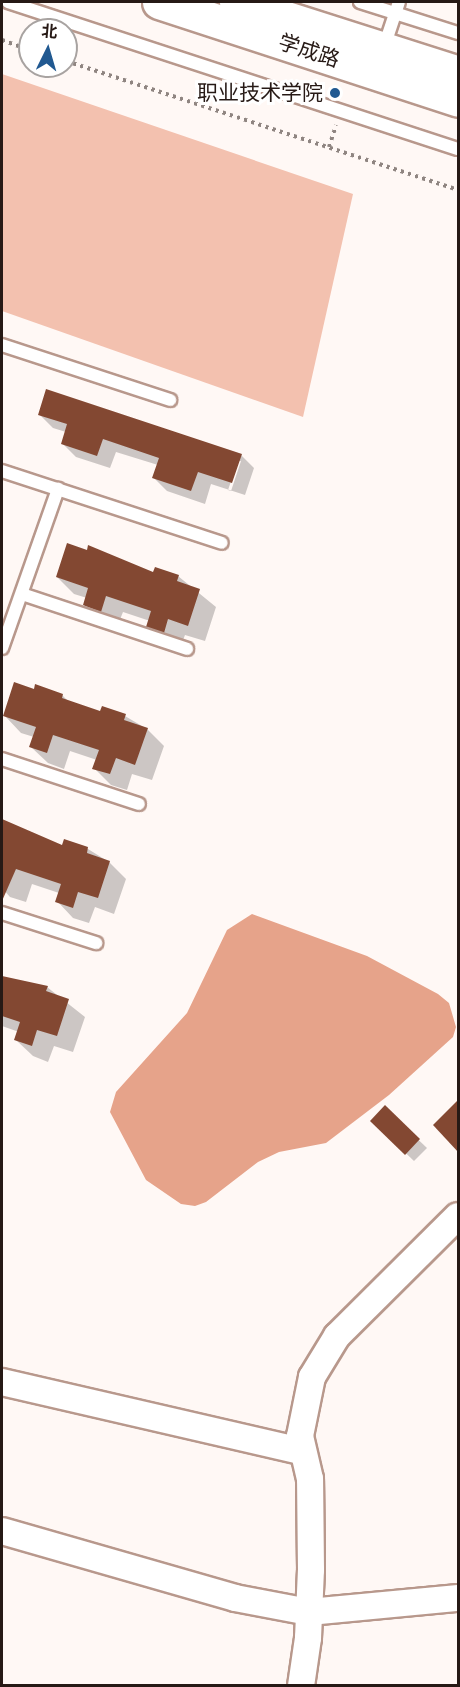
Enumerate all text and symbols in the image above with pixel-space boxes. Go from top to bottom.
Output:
north arrow [18,18,78,78]
text: 北 [41,21,58,42]
street label: 学成路 [275,29,343,73]
place label: 职业技术学院 [197,80,323,106]
marker: 职业技术学院 [328,86,342,100]

